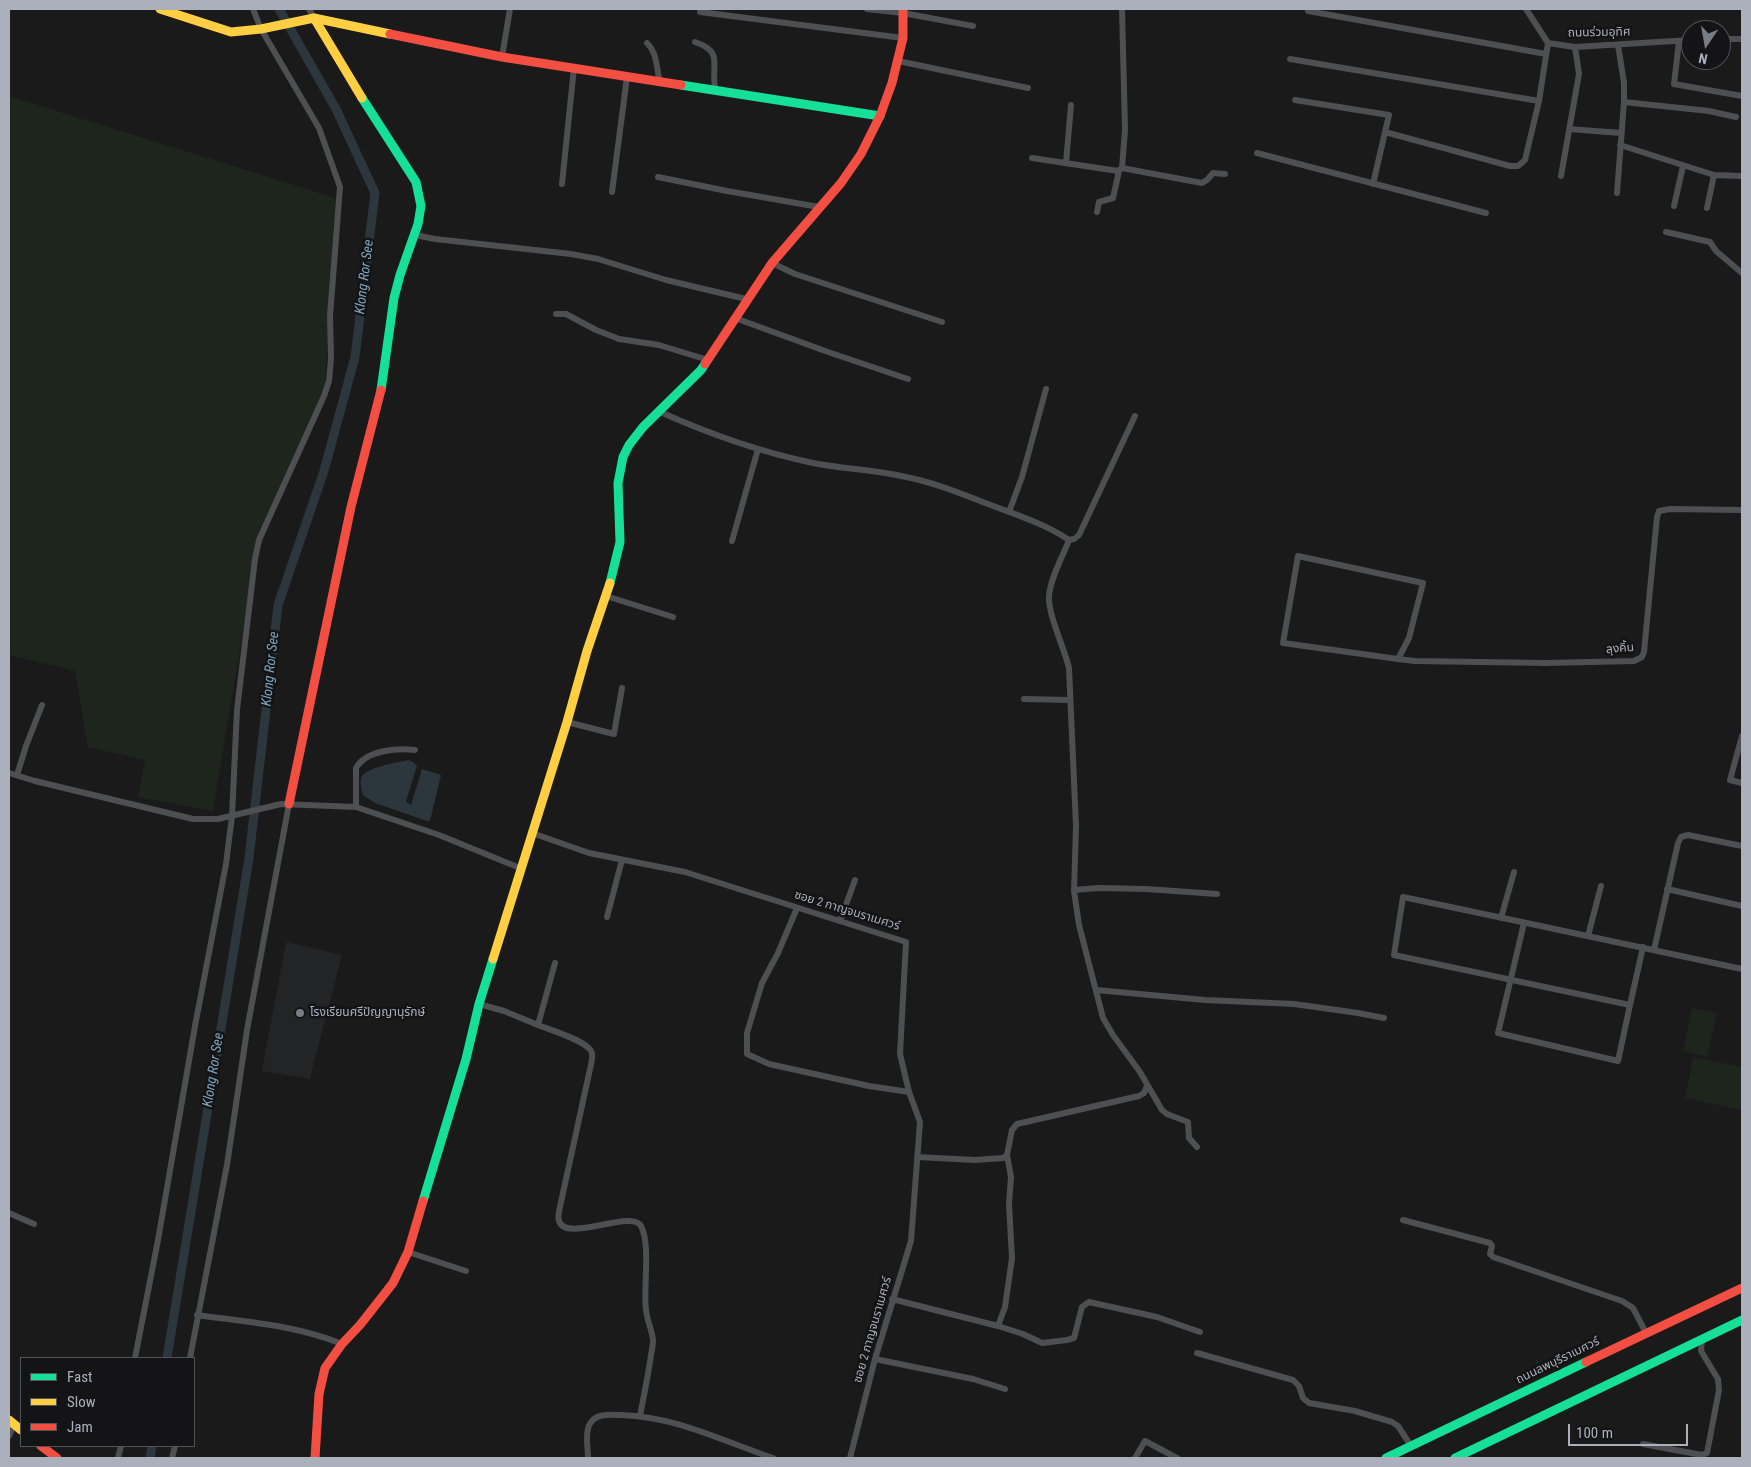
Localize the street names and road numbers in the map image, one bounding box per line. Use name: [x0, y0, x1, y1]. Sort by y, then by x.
street label: ถนนร่วมอุทิศ: [1567, 25, 1631, 41]
street label: ลุงคิ้น: [1605, 641, 1635, 657]
street label: ซอย 2 กาญจนราเมศวร์: [792, 888, 902, 934]
street label: ซอย 2 กาญจนราเมศวร์: [851, 1275, 895, 1385]
street label: ถนนลพบุรีราเมศวร์: [1514, 1335, 1602, 1387]

